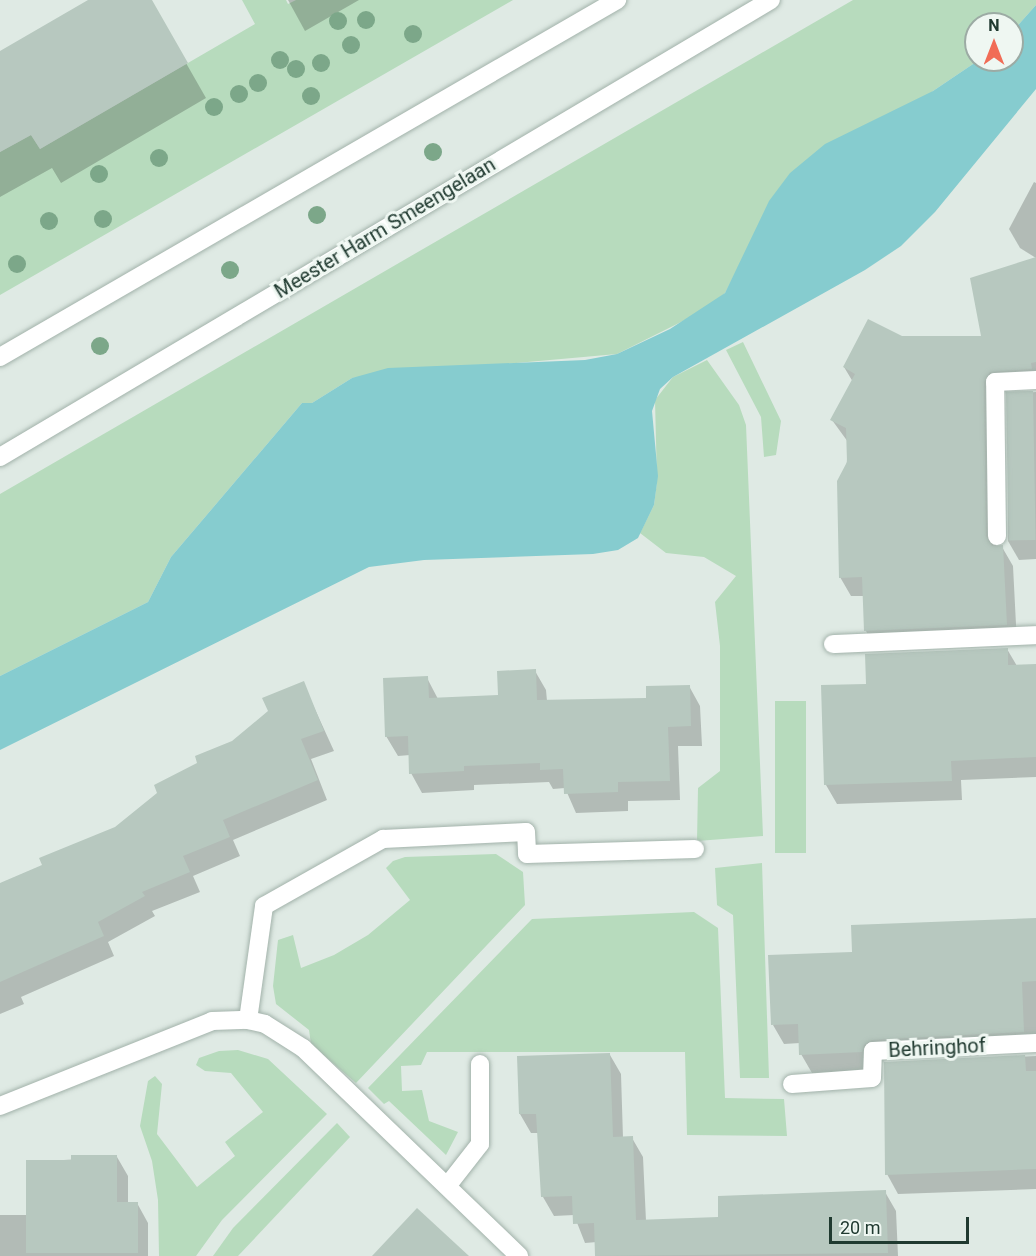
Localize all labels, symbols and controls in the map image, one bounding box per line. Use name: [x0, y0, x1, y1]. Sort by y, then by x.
north arrow: [964, 12, 1024, 72]
text: N: [988, 16, 1000, 35]
street label: Meester Harm Smeengelaan: [270, 152, 500, 304]
street label: Behringhof: [888, 1033, 986, 1063]
scale bar: [832, 1205, 972, 1243]
text: 20 m: [840, 1217, 880, 1238]

